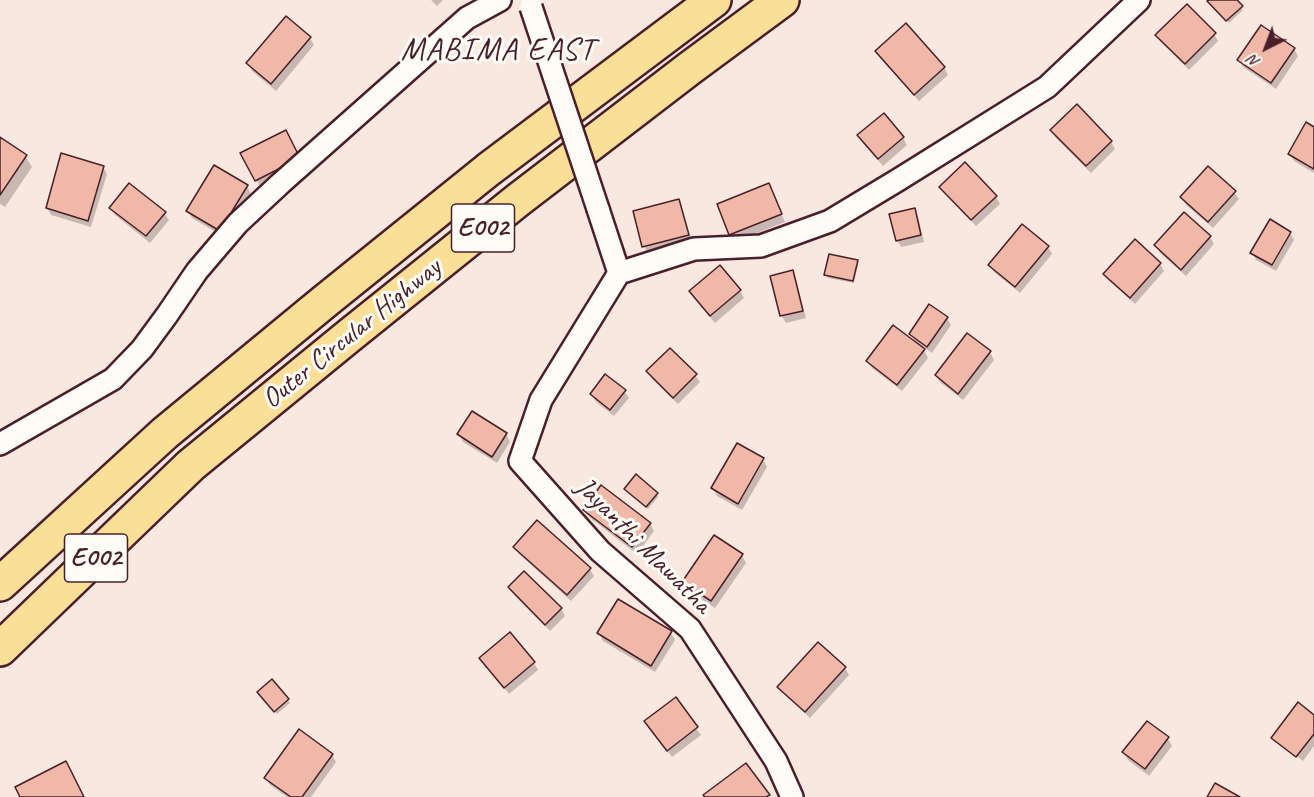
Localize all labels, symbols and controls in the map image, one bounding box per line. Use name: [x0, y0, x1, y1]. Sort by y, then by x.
north arrow: [1236, 18, 1296, 78]
district label: MABIMA EAST: [401, 32, 595, 70]
text: N: [1244, 51, 1264, 72]
road number: E002: [452, 204, 514, 252]
street label: Outer Circular Highway: [256, 252, 448, 416]
street label: Jayanthi Mawatha: [568, 471, 718, 621]
road number: E002: [64, 534, 128, 582]

